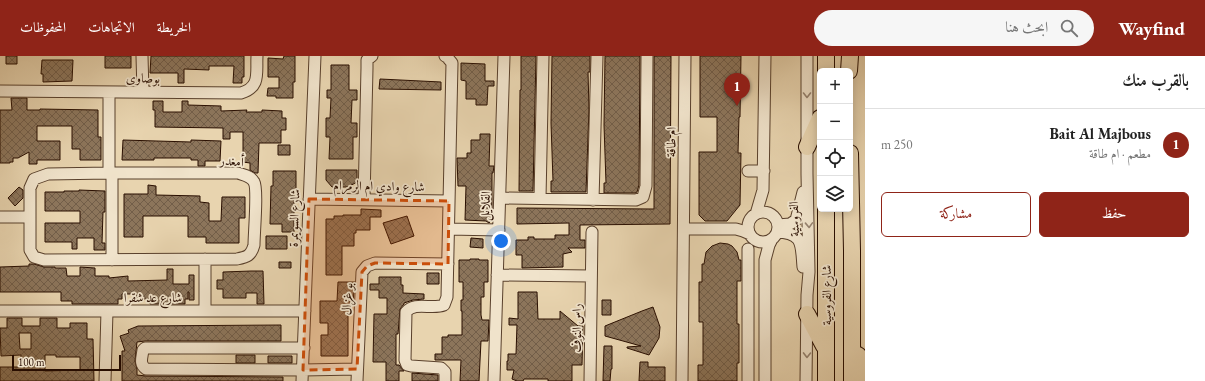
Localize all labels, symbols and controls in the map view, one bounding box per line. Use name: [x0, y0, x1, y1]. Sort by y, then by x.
search box: [814, 10, 1094, 46]
text: Wayfind: [1118, 16, 1185, 41]
text: ابحث هنا: [1005, 17, 1048, 36]
icon: search: [1058, 17, 1080, 39]
text: المحفوظات: [20, 18, 66, 36]
text: الاتجاهات: [88, 18, 135, 36]
text: الخريطة: [157, 18, 191, 36]
map controls: [817, 68, 853, 212]
button: +: [817, 68, 853, 104]
street label: بوصاوى: [126, 69, 160, 87]
text: بالقرب منك: [1122, 69, 1189, 91]
pin: 1: [724, 73, 750, 106]
one-way arrow: [803, 92, 811, 98]
button: −: [817, 104, 853, 140]
text: Bait Al Majbous: [1049, 124, 1151, 143]
street label: ام طاقة: [662, 126, 683, 157]
text: 250 m: [881, 136, 912, 153]
text: 1: [1173, 136, 1179, 153]
button: locate: [817, 140, 853, 176]
text: مطعم · ام طاقة: [1089, 145, 1151, 162]
street label: أمغدر: [217, 151, 245, 171]
button: layers: [817, 176, 853, 212]
street label: شارع وادي ام الرمرام: [333, 177, 425, 198]
street label: شارع السويمرة: [284, 189, 307, 247]
street label: القلايل: [476, 191, 495, 221]
button: مشاركة: [881, 192, 1031, 237]
button: حفظ: [1039, 192, 1189, 237]
street label: الفروسية: [785, 201, 803, 237]
one-way arrow: [805, 222, 813, 228]
your location: [491, 231, 511, 251]
street label: شارع الفروسية: [818, 265, 838, 325]
street label: بو غزال: [338, 282, 357, 316]
street label: شارع عد شقرا: [124, 289, 182, 309]
street label: راس النوف: [568, 303, 585, 353]
one-way arrow: [803, 352, 811, 358]
scale bar: [12, 353, 121, 372]
text: 100 m: [18, 355, 45, 369]

